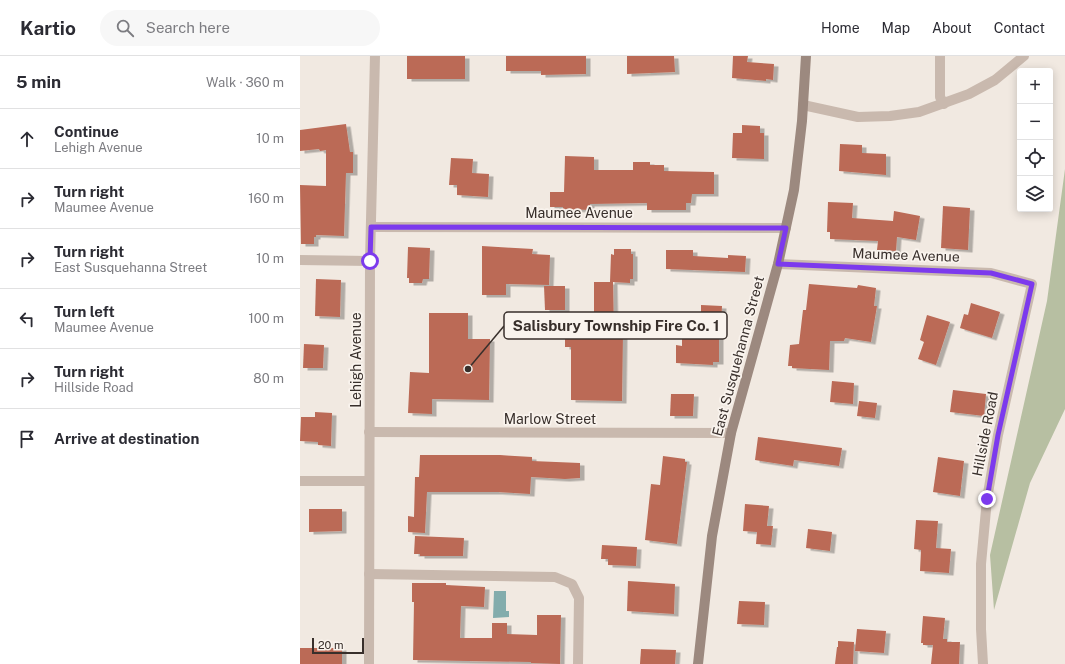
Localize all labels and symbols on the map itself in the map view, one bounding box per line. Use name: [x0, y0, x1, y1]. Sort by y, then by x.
street label: Maumee Avenue: [525, 205, 633, 221]
street label: Maumee Avenue: [852, 245, 960, 265]
route start: [361, 252, 379, 270]
street label: East Susquehanna Street: [709, 274, 767, 438]
street label: Lehigh Avenue: [348, 312, 364, 408]
callout: Salisbury Township Fire Co. 1: [504, 312, 727, 339]
text: Salisbury Township Fire Co. 1: [513, 317, 719, 334]
street label: Hillside Road: [969, 390, 1001, 478]
street label: Marlow Street: [504, 411, 596, 427]
route end: [978, 490, 996, 508]
scale bar: [312, 636, 364, 655]

